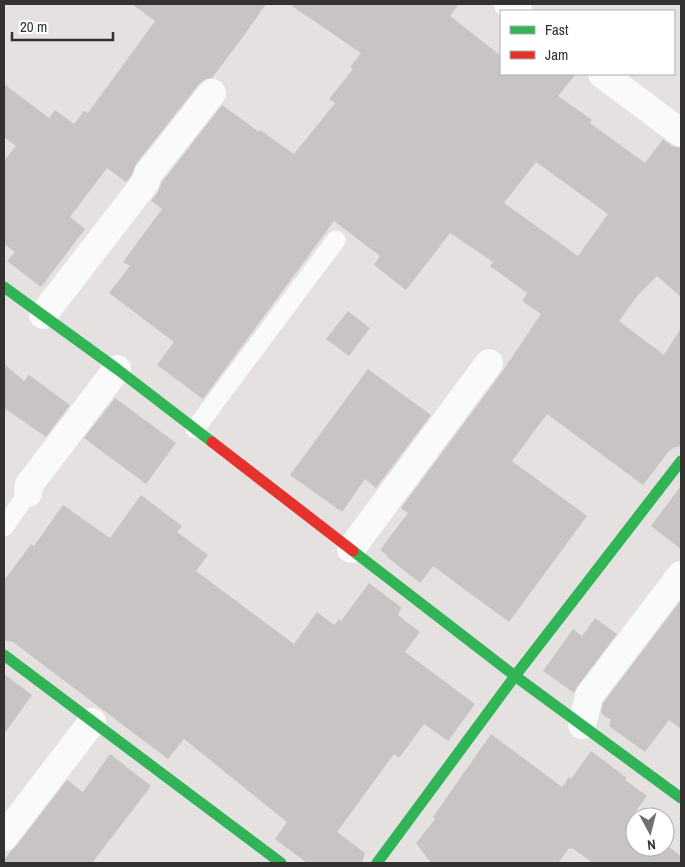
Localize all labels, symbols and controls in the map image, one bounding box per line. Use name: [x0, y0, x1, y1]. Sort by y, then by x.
scale bar: [12, 10, 114, 42]
legend: [500, 10, 675, 75]
text: 20 m: [20, 16, 47, 37]
text: Fast: [545, 19, 569, 40]
text: Jam: [545, 44, 568, 65]
north arrow: [625, 807, 675, 857]
text: N: [646, 835, 657, 854]

